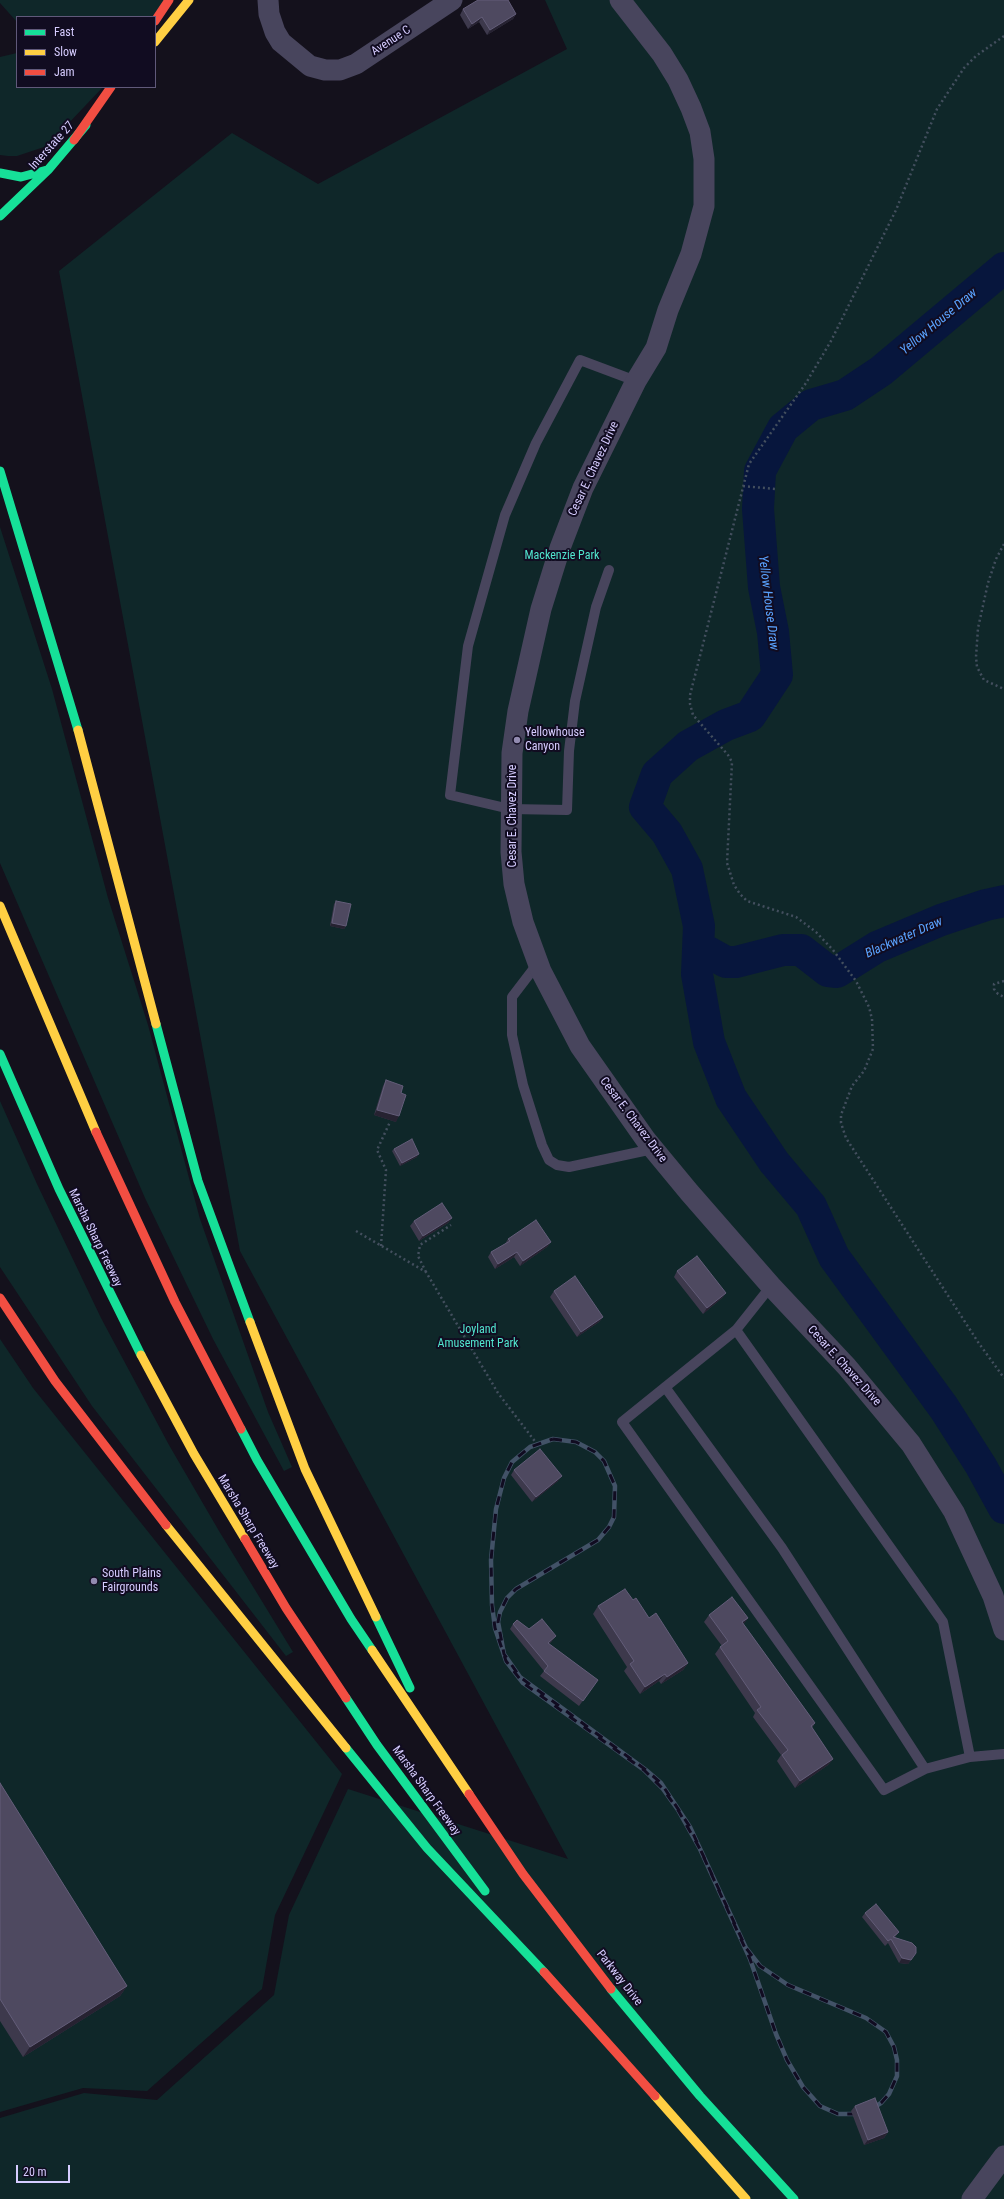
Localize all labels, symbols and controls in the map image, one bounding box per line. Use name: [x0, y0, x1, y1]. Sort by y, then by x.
legend: [16, 16, 156, 88]
street label: Avenue C: [369, 23, 413, 59]
text: Fast: [54, 25, 74, 39]
text: Slow: [54, 45, 77, 59]
text: Jam: [54, 65, 75, 79]
street label: Interstate 27: [27, 119, 77, 173]
water label: Yellow House Draw: [897, 285, 981, 359]
street label: Cesar E. Chavez Drive: [566, 419, 622, 519]
park label: Mackenzie Park: [525, 549, 599, 563]
water label: Yellow House Draw: [754, 555, 782, 651]
place label: Yellowhouse Canyon: [525, 726, 585, 754]
marker: Yellowhouse Canyon: [512, 735, 522, 745]
street label: Cesar E. Chavez Drive: [506, 765, 520, 867]
water label: Blackwater Draw: [863, 914, 945, 962]
street label: Cesar E. Chavez Drive: [596, 1075, 670, 1165]
street label: Marsha Sharp Freeway: [65, 1187, 125, 1289]
park label: Joyland Amusement Park: [437, 1323, 519, 1351]
street label: Cesar E. Chavez Drive: [804, 1323, 884, 1409]
street label: Marsha Sharp Freeway: [214, 1472, 282, 1572]
place label: South Plains Fairgrounds: [102, 1567, 161, 1595]
marker: South Plains Fairgrounds: [89, 1576, 99, 1586]
street label: Marsha Sharp Freeway: [389, 1743, 463, 1839]
street label: Parkway Drive: [593, 1947, 645, 2009]
scale bar: [18, 2157, 72, 2183]
text: 20 m: [23, 2165, 47, 2179]

